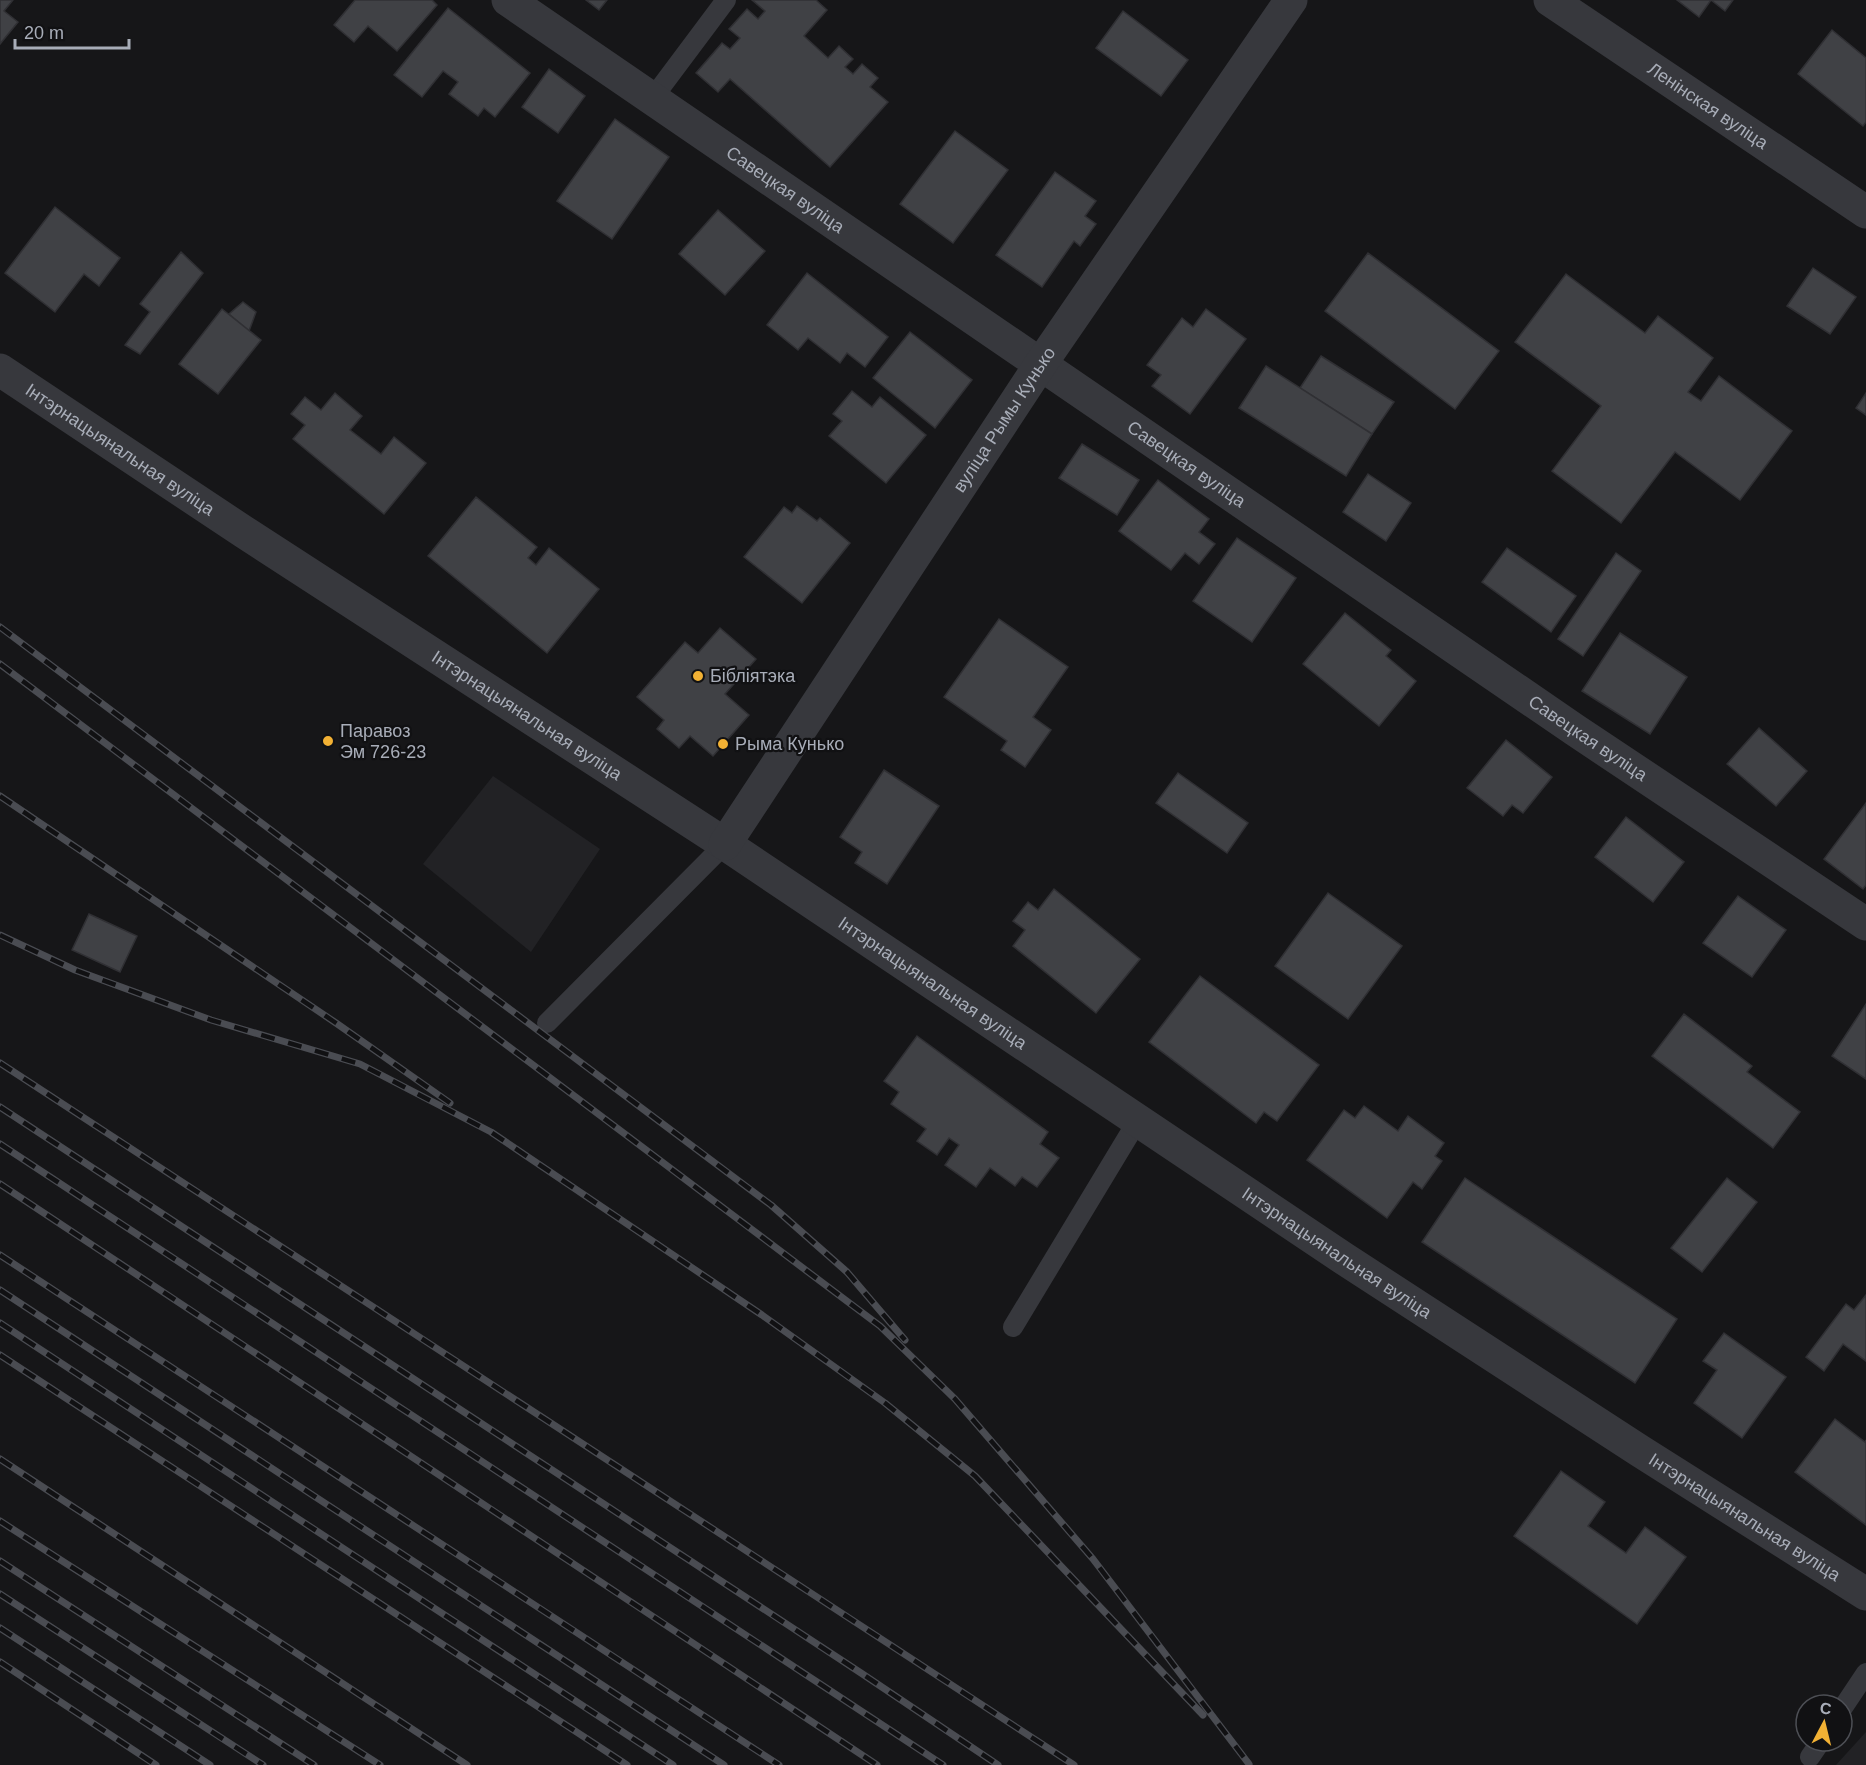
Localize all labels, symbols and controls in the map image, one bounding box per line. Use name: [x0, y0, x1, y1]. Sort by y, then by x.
scale bar: [15, 12, 129, 50]
text: 20 m: [24, 23, 64, 43]
street label: Ленінская вуліца: [1644, 58, 1772, 154]
street label: Савецкая вуліца: [722, 142, 849, 238]
street label: вуліца Рымы Кунько: [949, 343, 1059, 496]
street label: Інтэрнацыянальная вуліца: [22, 380, 219, 520]
street label: Савецкая вуліца: [1124, 417, 1250, 512]
street label: Інтэрнацыянальная вуліца: [428, 646, 626, 785]
place label: Бібліятэка: [710, 666, 796, 686]
marker: Бібліятэка: [691, 669, 705, 683]
street label: Савецкая вуліца: [1525, 691, 1652, 786]
place label: Паравоз Эм 726-23: [340, 721, 426, 762]
marker: Паравоз Эм 726-23: [321, 734, 335, 748]
place label: Рыма Кунько: [735, 734, 844, 754]
marker: Рыма Кунько: [716, 737, 730, 751]
street label: Інтэрнацыянальная вуліца: [834, 913, 1031, 1054]
street label: Інтэрнацыянальная вуліца: [1238, 1183, 1436, 1323]
street label: Інтэрнацыянальная вуліца: [1645, 1449, 1845, 1586]
north arrow: [1794, 1693, 1854, 1753]
text: С: [1819, 1699, 1833, 1718]

